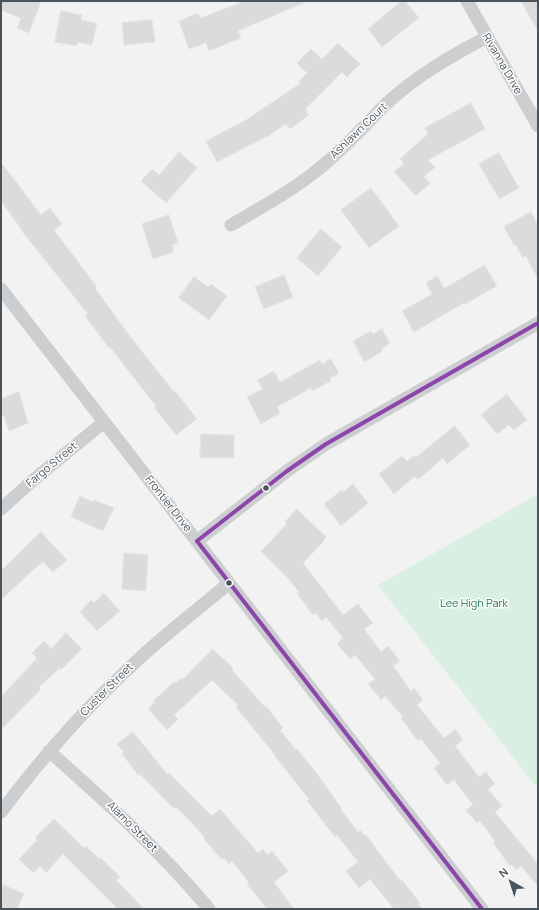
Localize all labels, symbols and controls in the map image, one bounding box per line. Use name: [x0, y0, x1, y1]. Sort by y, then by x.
street label: Rivanna Drive: [479, 31, 525, 97]
street label: Ashlawn Court: [328, 100, 390, 162]
street label: Fargo Street: [24, 440, 80, 490]
street label: Frontier Drive: [142, 473, 194, 535]
unlabelled marker: [261, 483, 271, 493]
unlabelled marker: [224, 578, 234, 588]
park label: Lee High Park: [440, 597, 508, 611]
street label: Custer Street: [78, 661, 136, 719]
street label: Alamo Street: [104, 799, 160, 855]
north arrow: [491, 862, 531, 902]
text: N: [495, 864, 511, 881]

